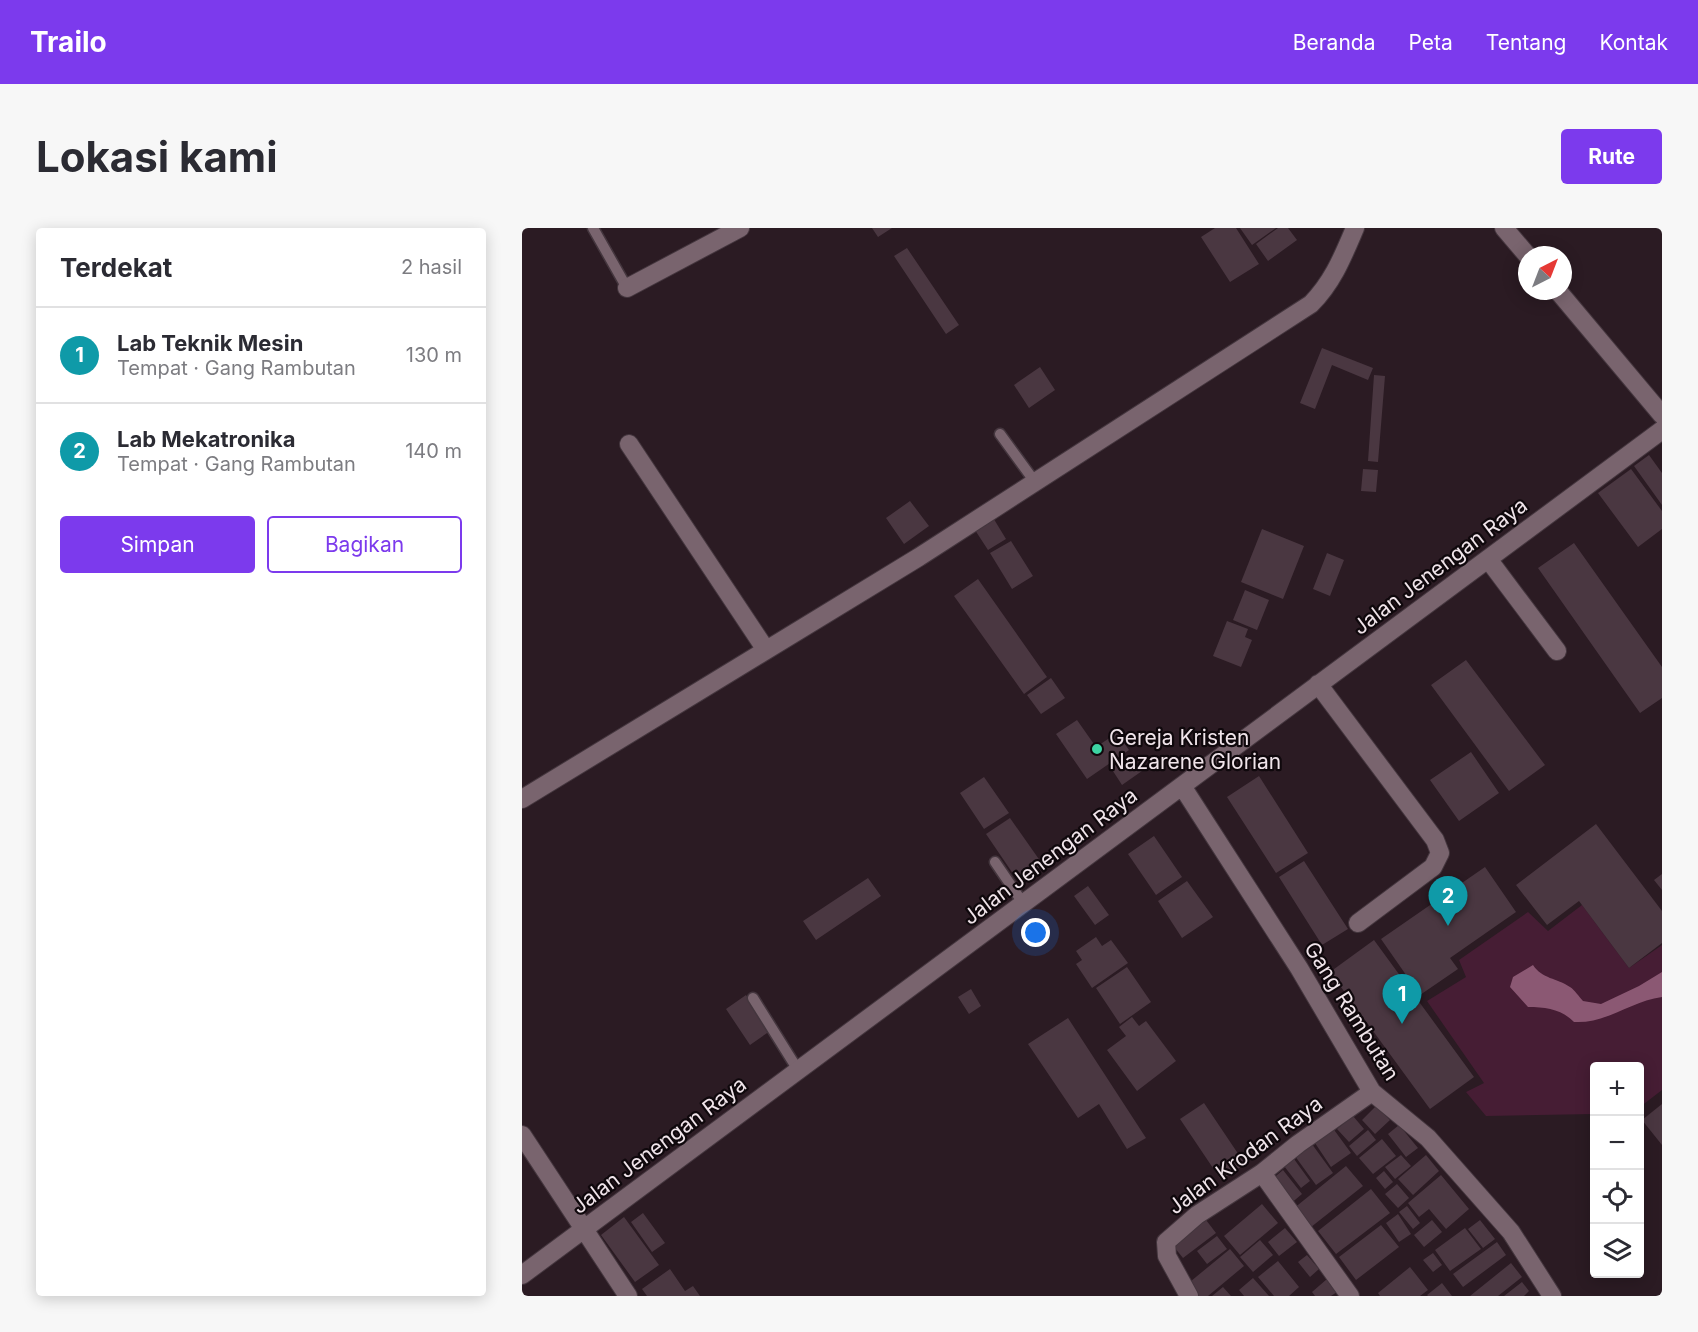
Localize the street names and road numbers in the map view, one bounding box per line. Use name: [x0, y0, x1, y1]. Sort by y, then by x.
street label: Jalan Jenengan Raya: [1348, 492, 1532, 640]
street label: Jalan Jenengan Raya: [958, 782, 1142, 930]
street label: Gang Rambutan: [1299, 937, 1405, 1085]
street label: Jalan Jenengan Raya: [567, 1071, 751, 1219]
street label: Jalan Krodan Raya: [1163, 1091, 1327, 1219]

